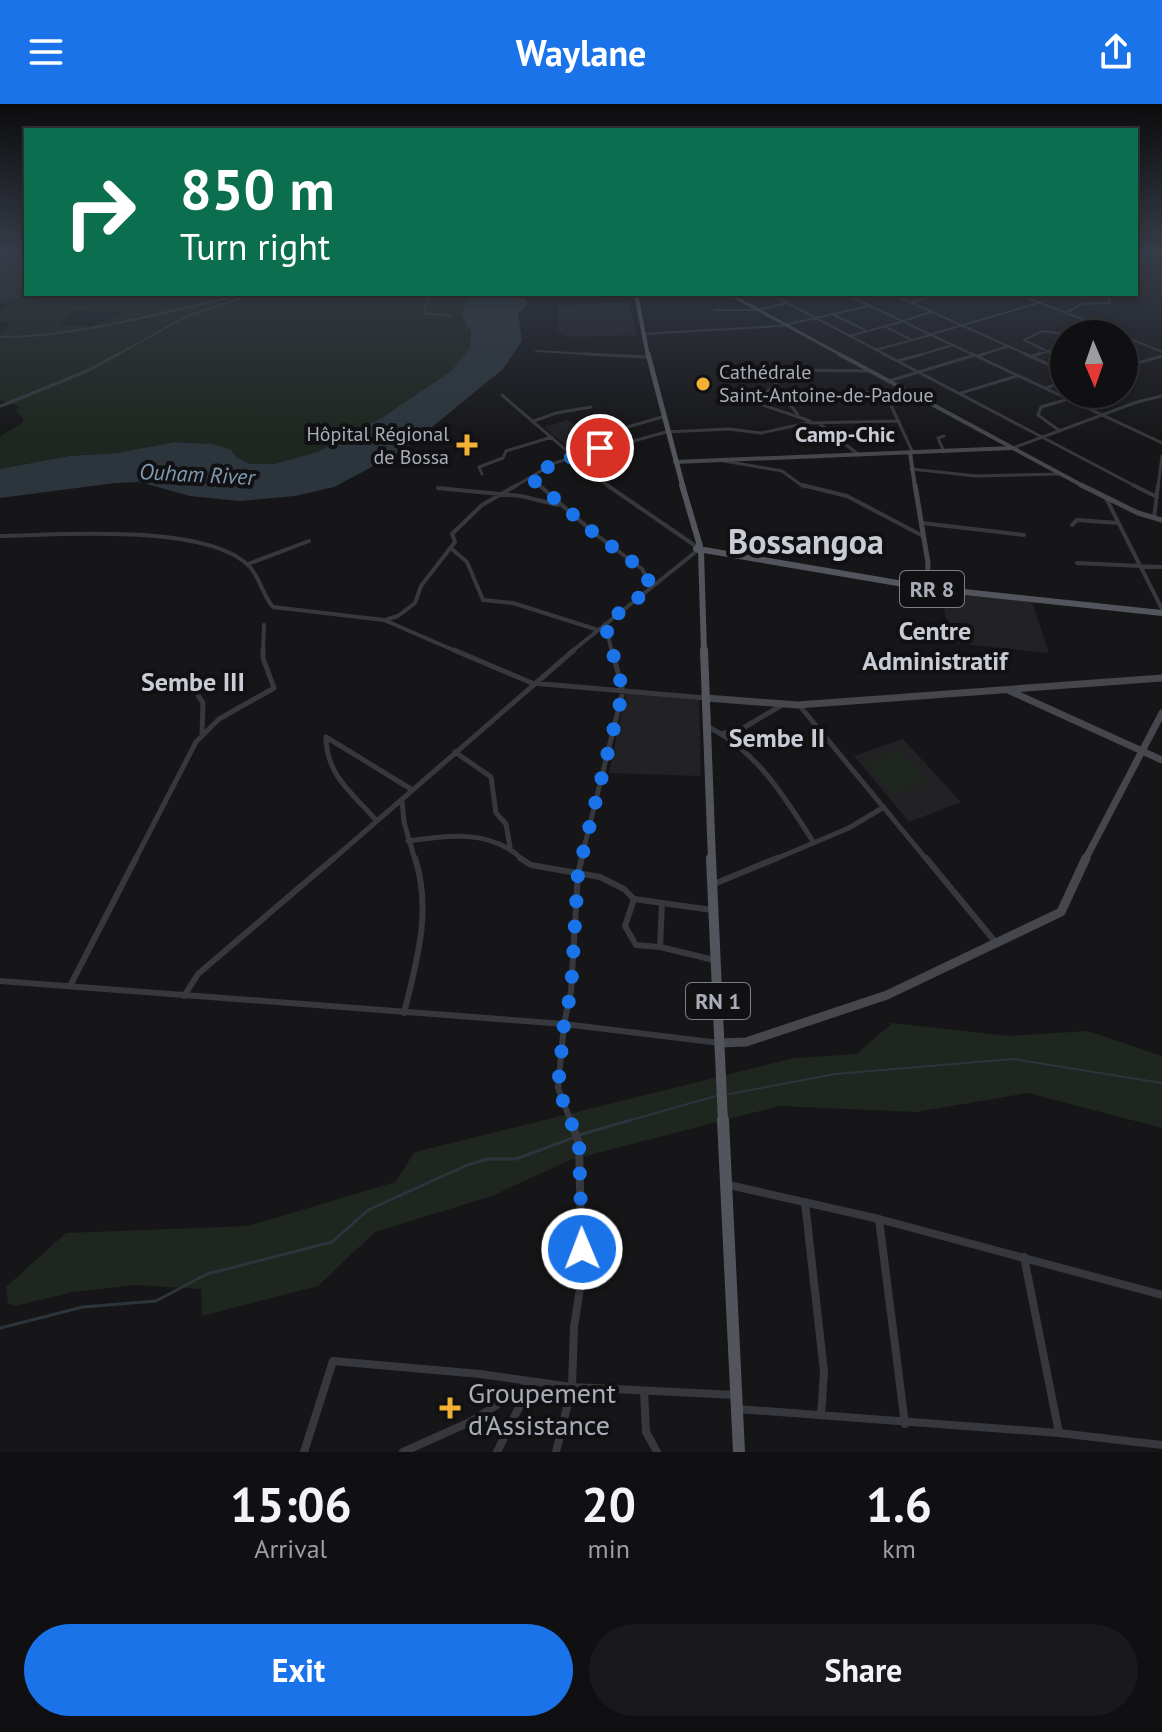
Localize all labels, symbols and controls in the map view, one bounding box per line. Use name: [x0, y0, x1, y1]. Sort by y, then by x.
text: Waylane: [516, 29, 646, 76]
icon: menu: [24, 30, 68, 74]
icon: share: [1094, 30, 1138, 74]
text: 850 m: [180, 153, 335, 225]
icon: right: [48, 160, 152, 264]
text: Turn right: [180, 223, 330, 270]
north arrow: [1050, 320, 1138, 408]
map controls: [1050, 320, 1138, 408]
place label: Cathédrale Saint-Antoine-de-Padoue: [719, 359, 934, 408]
marker: Cathédrale Saint-Antoine-de-Padoue: [694, 375, 712, 393]
pin: [566, 414, 634, 482]
district label: Camp-Chic: [795, 420, 896, 448]
place label: Hôpital Régional de Bossa: [306, 421, 449, 470]
icon: arrive: [578, 426, 622, 470]
marker: Hôpital Régional de Bossa: [456, 434, 478, 456]
water label: Ouham River: [139, 457, 257, 491]
district label: Bossangoa: [728, 519, 884, 563]
road number: RR 8: [900, 571, 964, 607]
district label: Centre Administratif: [862, 614, 1009, 677]
district label: Sembe III: [141, 665, 245, 698]
district label: Sembe II: [729, 721, 825, 754]
road number: RN 1: [686, 983, 750, 1019]
position arrow: [540, 1207, 624, 1291]
place label: Groupement d'Assistance: [468, 1374, 616, 1443]
marker: Groupement d'Assistance: [439, 1397, 461, 1419]
text: 15:06: [230, 1473, 352, 1535]
text: 20: [582, 1473, 636, 1535]
text: 1.6: [866, 1473, 932, 1535]
text: Arrival: [254, 1532, 327, 1565]
text: min: [588, 1532, 630, 1565]
text: km: [882, 1532, 916, 1565]
button: Exit: [24, 1624, 573, 1716]
button: Share: [589, 1624, 1138, 1716]

